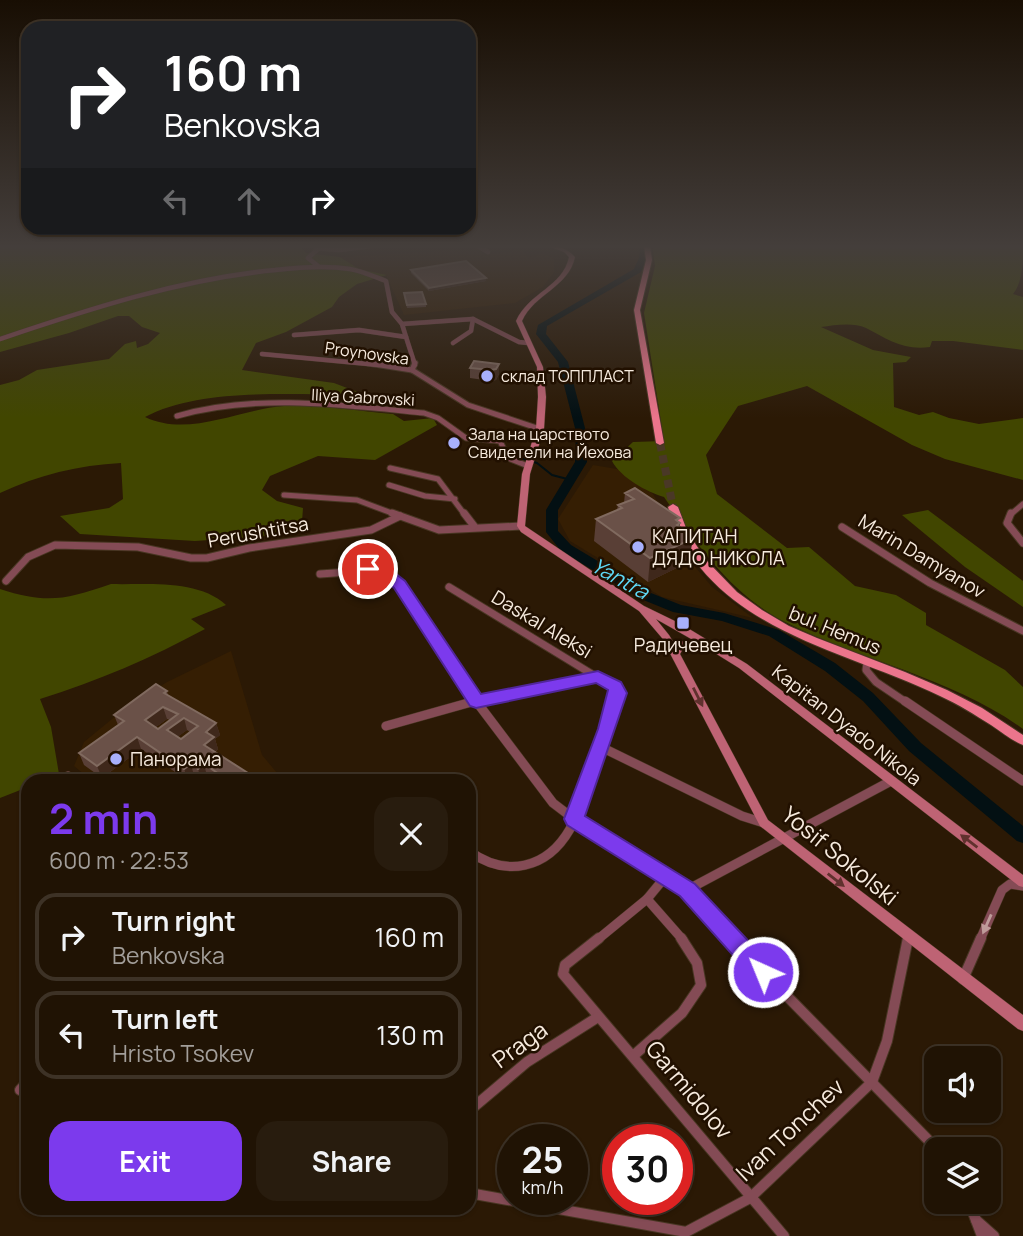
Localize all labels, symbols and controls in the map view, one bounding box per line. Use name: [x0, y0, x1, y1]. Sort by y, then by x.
text: 160 m: [164, 39, 302, 106]
icon: right: [49, 49, 140, 140]
text: Benkovska: [164, 103, 321, 147]
icon: left: [157, 182, 195, 220]
icon: ahead: [230, 182, 268, 220]
icon: right: [303, 182, 341, 220]
street label: Proynovska: [324, 336, 410, 370]
place label: склад ТОППЛАСТ: [501, 365, 634, 387]
marker: склад ТОППЛАСТ: [479, 368, 495, 384]
street label: Iliya Gabrovski: [311, 383, 415, 411]
place label: Зала на царството Свидетели на Йехова: [468, 423, 631, 463]
marker: Зала на царството Свидетели на Йехова: [446, 435, 462, 451]
street label: Marin Damyanov: [854, 508, 991, 604]
street label: Perushtitsa: [205, 510, 311, 554]
place label: КАПИТАН ДЯДО НИКОЛА: [652, 523, 785, 571]
pin: [338, 539, 398, 599]
marker: КАПИТАН ДЯДО НИКОЛА: [630, 539, 646, 555]
icon: arrive: [349, 550, 387, 588]
water label: Yantra: [587, 551, 655, 606]
street label: Daskal Aleksi: [487, 584, 597, 664]
street label: bul. Hemus: [785, 600, 885, 660]
marker: Радичевец: [675, 615, 691, 631]
place label: Радичевец: [634, 632, 733, 658]
street label: Kapitan Dyado Nikola: [767, 658, 927, 792]
one-way arrow: [692, 688, 704, 707]
place label: Панорама: [130, 746, 222, 772]
marker: Панорама: [108, 751, 124, 767]
text: 2 min: [49, 789, 158, 847]
button: close: [374, 797, 448, 871]
street label: Yosif Sokolski: [776, 798, 906, 912]
one-way arrow: [960, 834, 978, 849]
text: 600 m · 22:53: [49, 844, 189, 876]
one-way arrow: [826, 873, 844, 888]
text: Turn right: [112, 903, 236, 939]
one-way arrow: [981, 914, 993, 934]
icon: right: [53, 918, 91, 956]
text: 160 m: [375, 919, 444, 955]
position arrow: [726, 935, 800, 1009]
text: Benkovska: [112, 939, 225, 971]
text: Turn left: [112, 1001, 219, 1037]
street label: Praga: [485, 1013, 553, 1075]
icon: left: [53, 1016, 91, 1054]
text: 130 m: [376, 1017, 444, 1053]
street label: Garmidolov: [639, 1033, 741, 1146]
text: Hristo Tsokev: [112, 1037, 254, 1069]
map controls: [924, 1046, 1001, 1214]
button: sound: [924, 1046, 1001, 1123]
street label: Ivan Tonchev: [728, 1070, 851, 1188]
button: Exit: [49, 1121, 242, 1201]
button: Share: [256, 1121, 448, 1201]
speed limit sign: 30: [602, 1124, 693, 1215]
text: 25: [522, 1136, 563, 1184]
button: layers: [924, 1137, 1001, 1214]
text: km/h: [522, 1175, 563, 1199]

